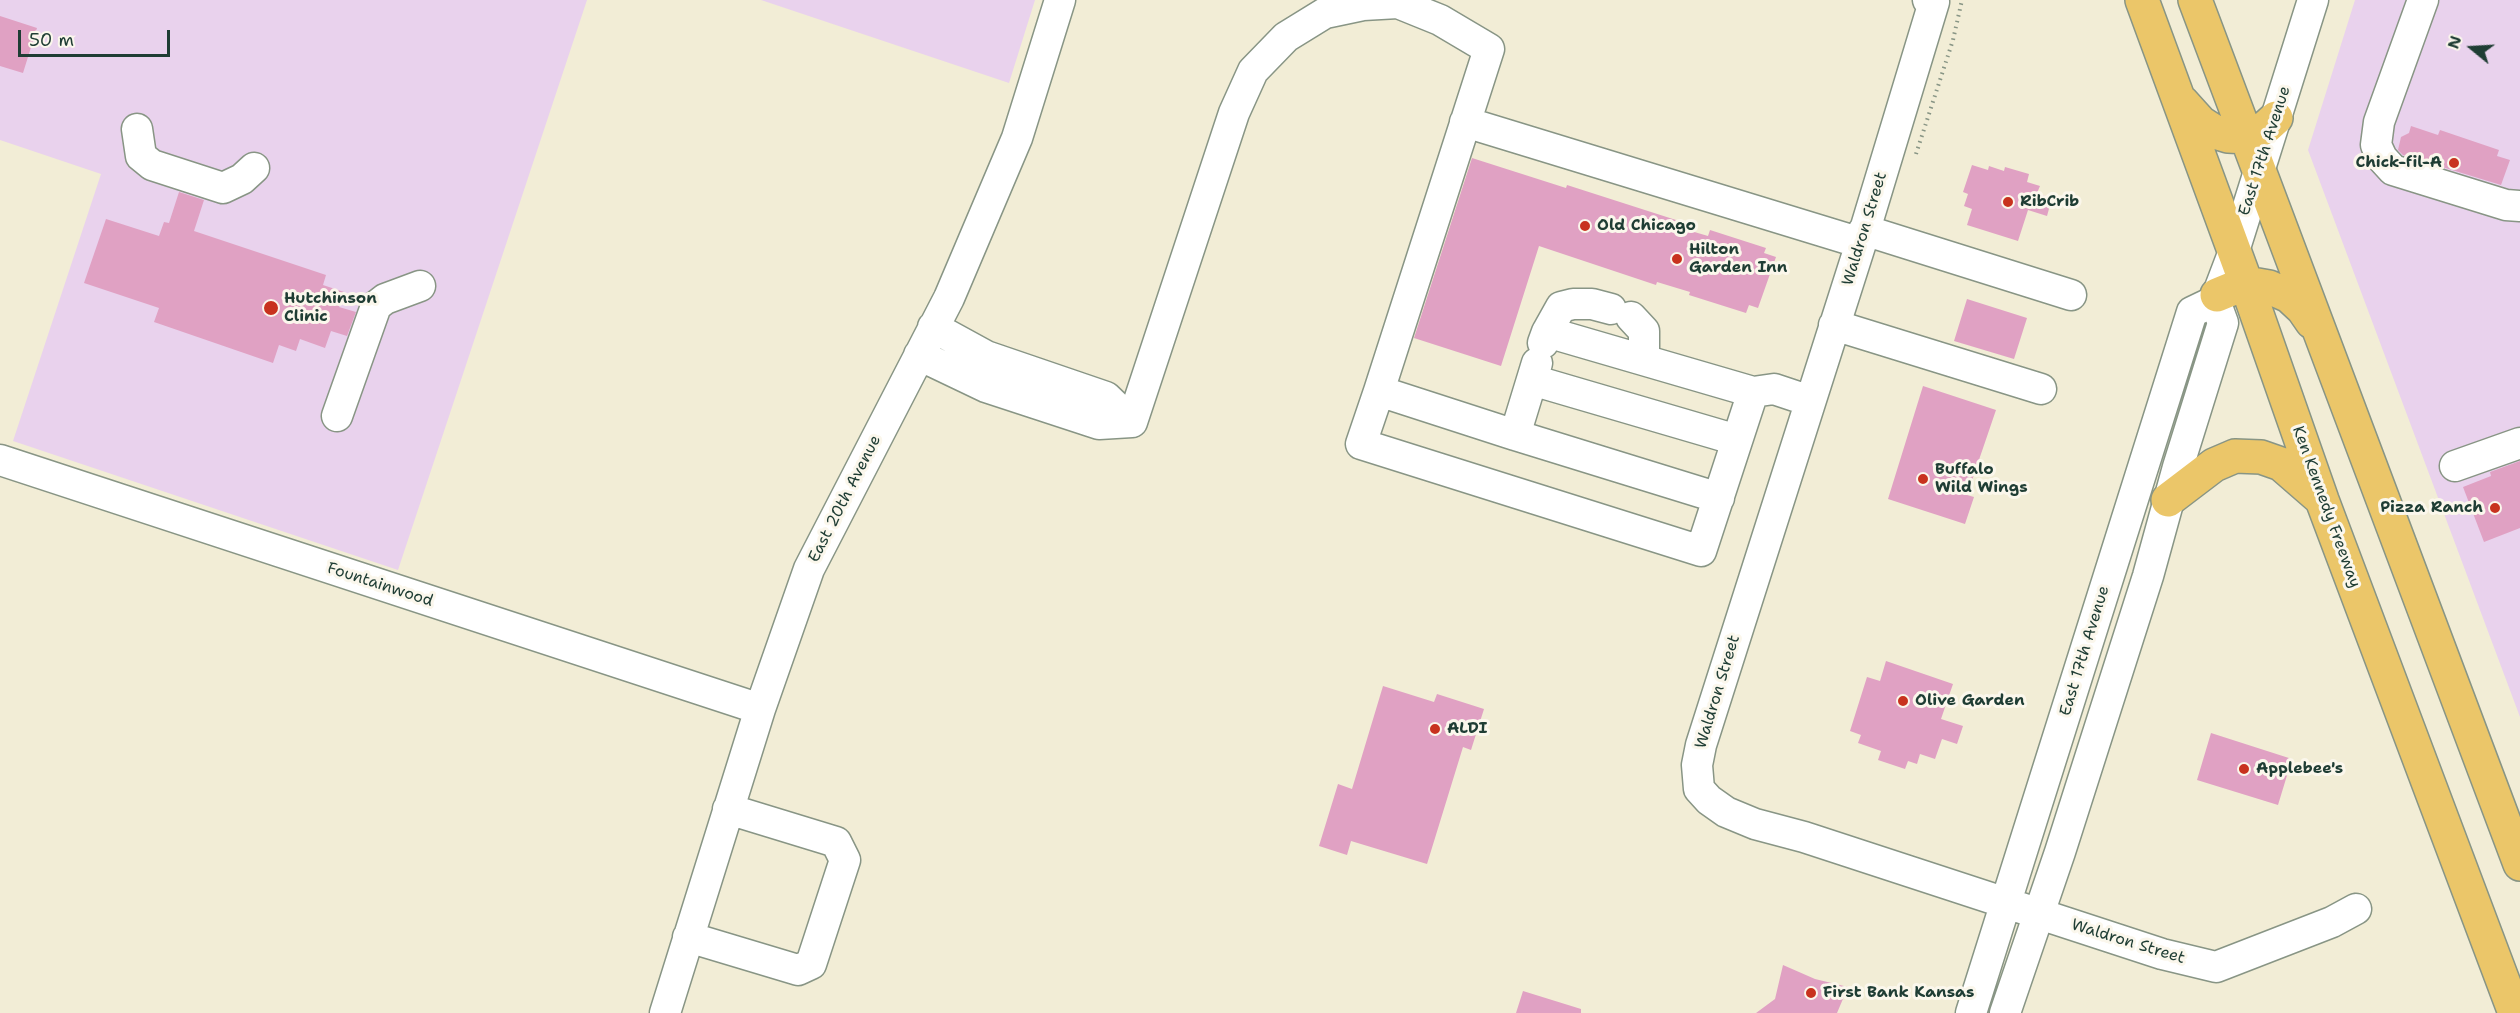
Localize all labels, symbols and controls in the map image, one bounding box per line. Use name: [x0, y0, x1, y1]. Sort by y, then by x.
scale bar: [21, 18, 172, 56]
north arrow: [2442, 18, 2502, 78]
text: 50 m: [29, 28, 74, 52]
text: N: [2442, 33, 2466, 52]
street label: East 17th Avenue: [2235, 84, 2295, 218]
place label: Chick-fil-A: [2355, 153, 2442, 173]
marker: Chick-fil-A: [2447, 156, 2461, 170]
street label: Waldron Street: [1839, 170, 1891, 288]
place label: RibCrib: [2020, 192, 2079, 212]
marker: RibCrib: [2001, 195, 2015, 209]
place label: Old Chicago: [1597, 216, 1696, 236]
marker: Old Chicago: [1578, 219, 1592, 233]
place label: Hilton Garden Inn: [1689, 240, 1787, 278]
marker: Hilton Garden Inn: [1670, 252, 1684, 266]
place label: Hutchinson Clinic: [284, 289, 377, 327]
marker: Hutchinson Clinic: [262, 299, 280, 317]
street label: Ken Kennedy Freeway: [2288, 423, 2364, 591]
street label: East 20th Avenue: [805, 432, 885, 566]
place label: Buffalo Wild Wings: [1935, 460, 2028, 498]
marker: Buffalo Wild Wings: [1916, 472, 1930, 486]
place label: Pizza Ranch: [2380, 498, 2483, 518]
marker: Pizza Ranch: [2488, 501, 2502, 515]
street label: Fountainwood: [324, 559, 436, 611]
street label: East 17th Avenue: [2056, 584, 2114, 718]
street label: Waldron Street: [1692, 633, 1744, 751]
place label: Olive Garden: [1915, 691, 2025, 711]
marker: Olive Garden: [1896, 694, 1910, 708]
place label: ALDI: [1447, 719, 1487, 739]
marker: ALDI: [1428, 722, 1442, 736]
place label: Applebee's: [2256, 759, 2343, 779]
marker: Applebee's: [2237, 762, 2251, 776]
street label: Waldron Street: [2069, 916, 2187, 968]
place label: First Bank Kansas: [1823, 983, 1974, 1003]
marker: First Bank Kansas: [1804, 986, 1818, 1000]

